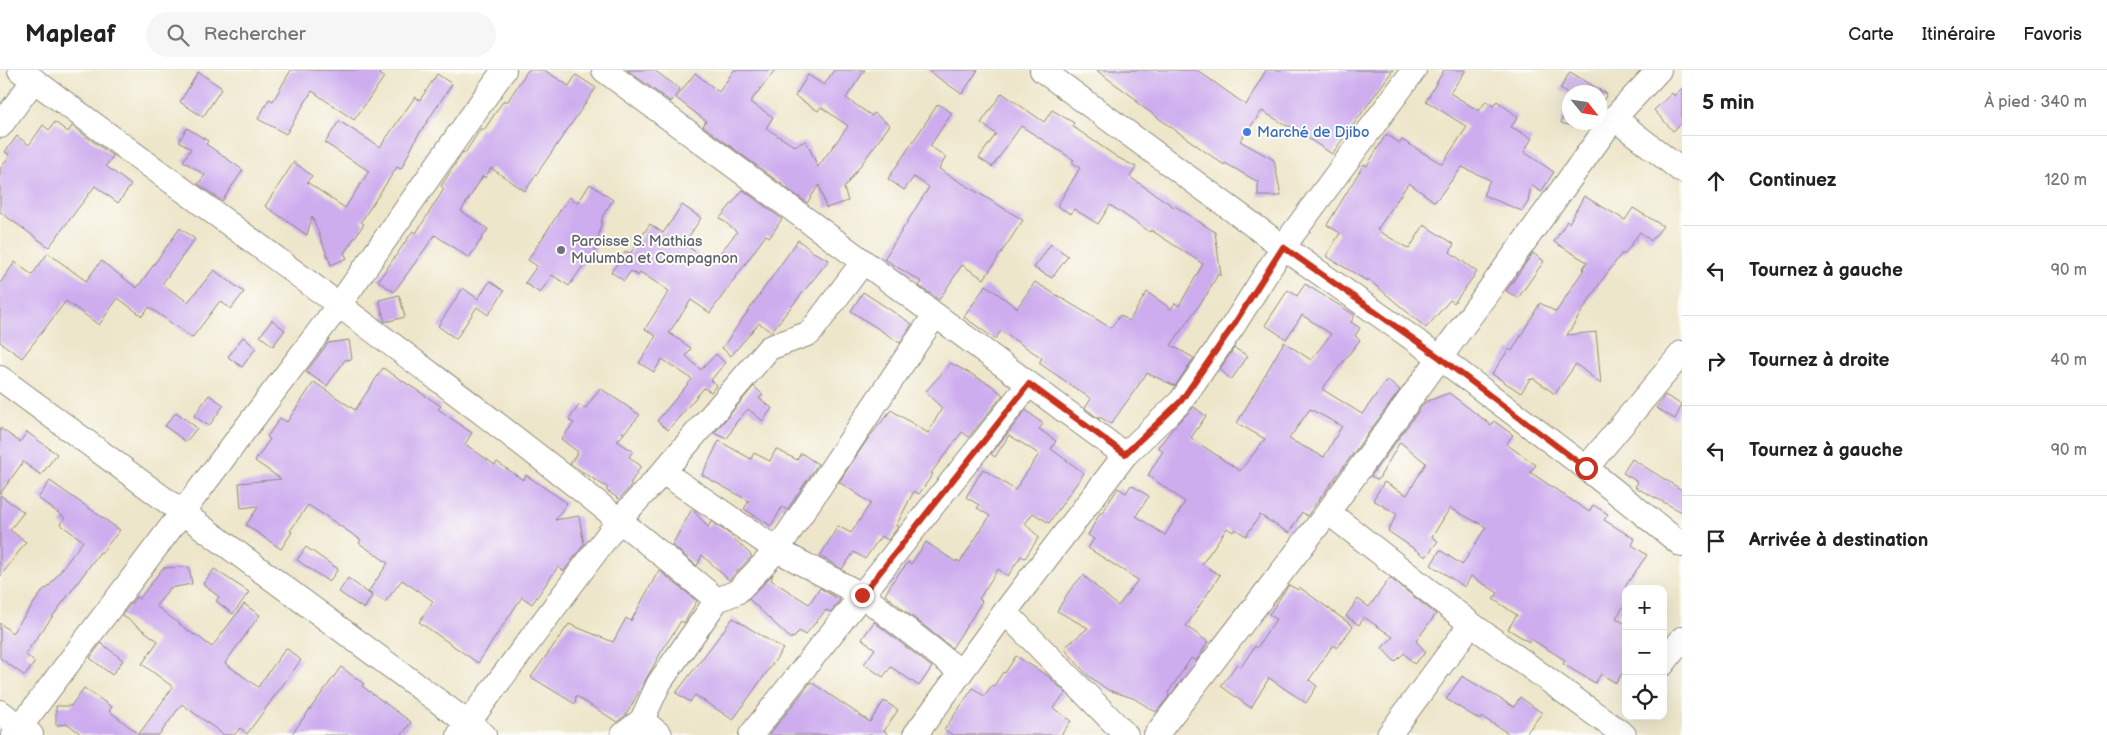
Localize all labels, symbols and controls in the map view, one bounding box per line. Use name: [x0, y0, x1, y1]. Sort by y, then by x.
search box: [146, 12, 496, 57]
text: Mapleaf: [25, 20, 116, 49]
icon: search: [164, 21, 192, 49]
text: Rechercher: [204, 23, 306, 46]
text: Carte: [1848, 24, 1894, 45]
text: Itinéraire: [1922, 24, 1995, 45]
text: Favoris: [2023, 24, 2082, 45]
north arrow: [1562, 85, 1607, 130]
text: 5 min: [1702, 90, 1755, 115]
text: À pied · 340 m: [1984, 93, 2087, 112]
place label: Marché de Djibo: [1257, 123, 1369, 142]
marker: Marché de Djibo: [1241, 126, 1253, 138]
icon: ahead: [1702, 167, 1730, 195]
text: Continuez: [1749, 169, 1836, 192]
text: 120 m: [2044, 171, 2087, 190]
place label: Paroisse S. Mathias Mulumba et Compagnon: [571, 232, 738, 268]
marker: Paroisse S. Mathias Mulumba et Compagnon: [555, 244, 567, 256]
icon: left: [1702, 257, 1730, 285]
text: Tournez à gauche: [1749, 259, 1903, 282]
text: 90 m: [2051, 261, 2087, 280]
icon: right: [1702, 347, 1730, 375]
text: Tournez à droite: [1749, 349, 1890, 372]
text: 40 m: [2050, 351, 2087, 370]
icon: left: [1702, 437, 1730, 465]
text: Tournez à gauche: [1749, 439, 1903, 462]
text: 90 m: [2051, 441, 2087, 460]
route start: [1575, 457, 1598, 480]
icon: arrive: [1702, 527, 1730, 555]
text: Arrivée à destination: [1749, 529, 1928, 552]
route end: [851, 584, 874, 607]
map controls: [1622, 585, 1667, 720]
button: +: [1622, 585, 1667, 630]
button: −: [1622, 630, 1667, 675]
button: locate: [1622, 675, 1667, 720]

